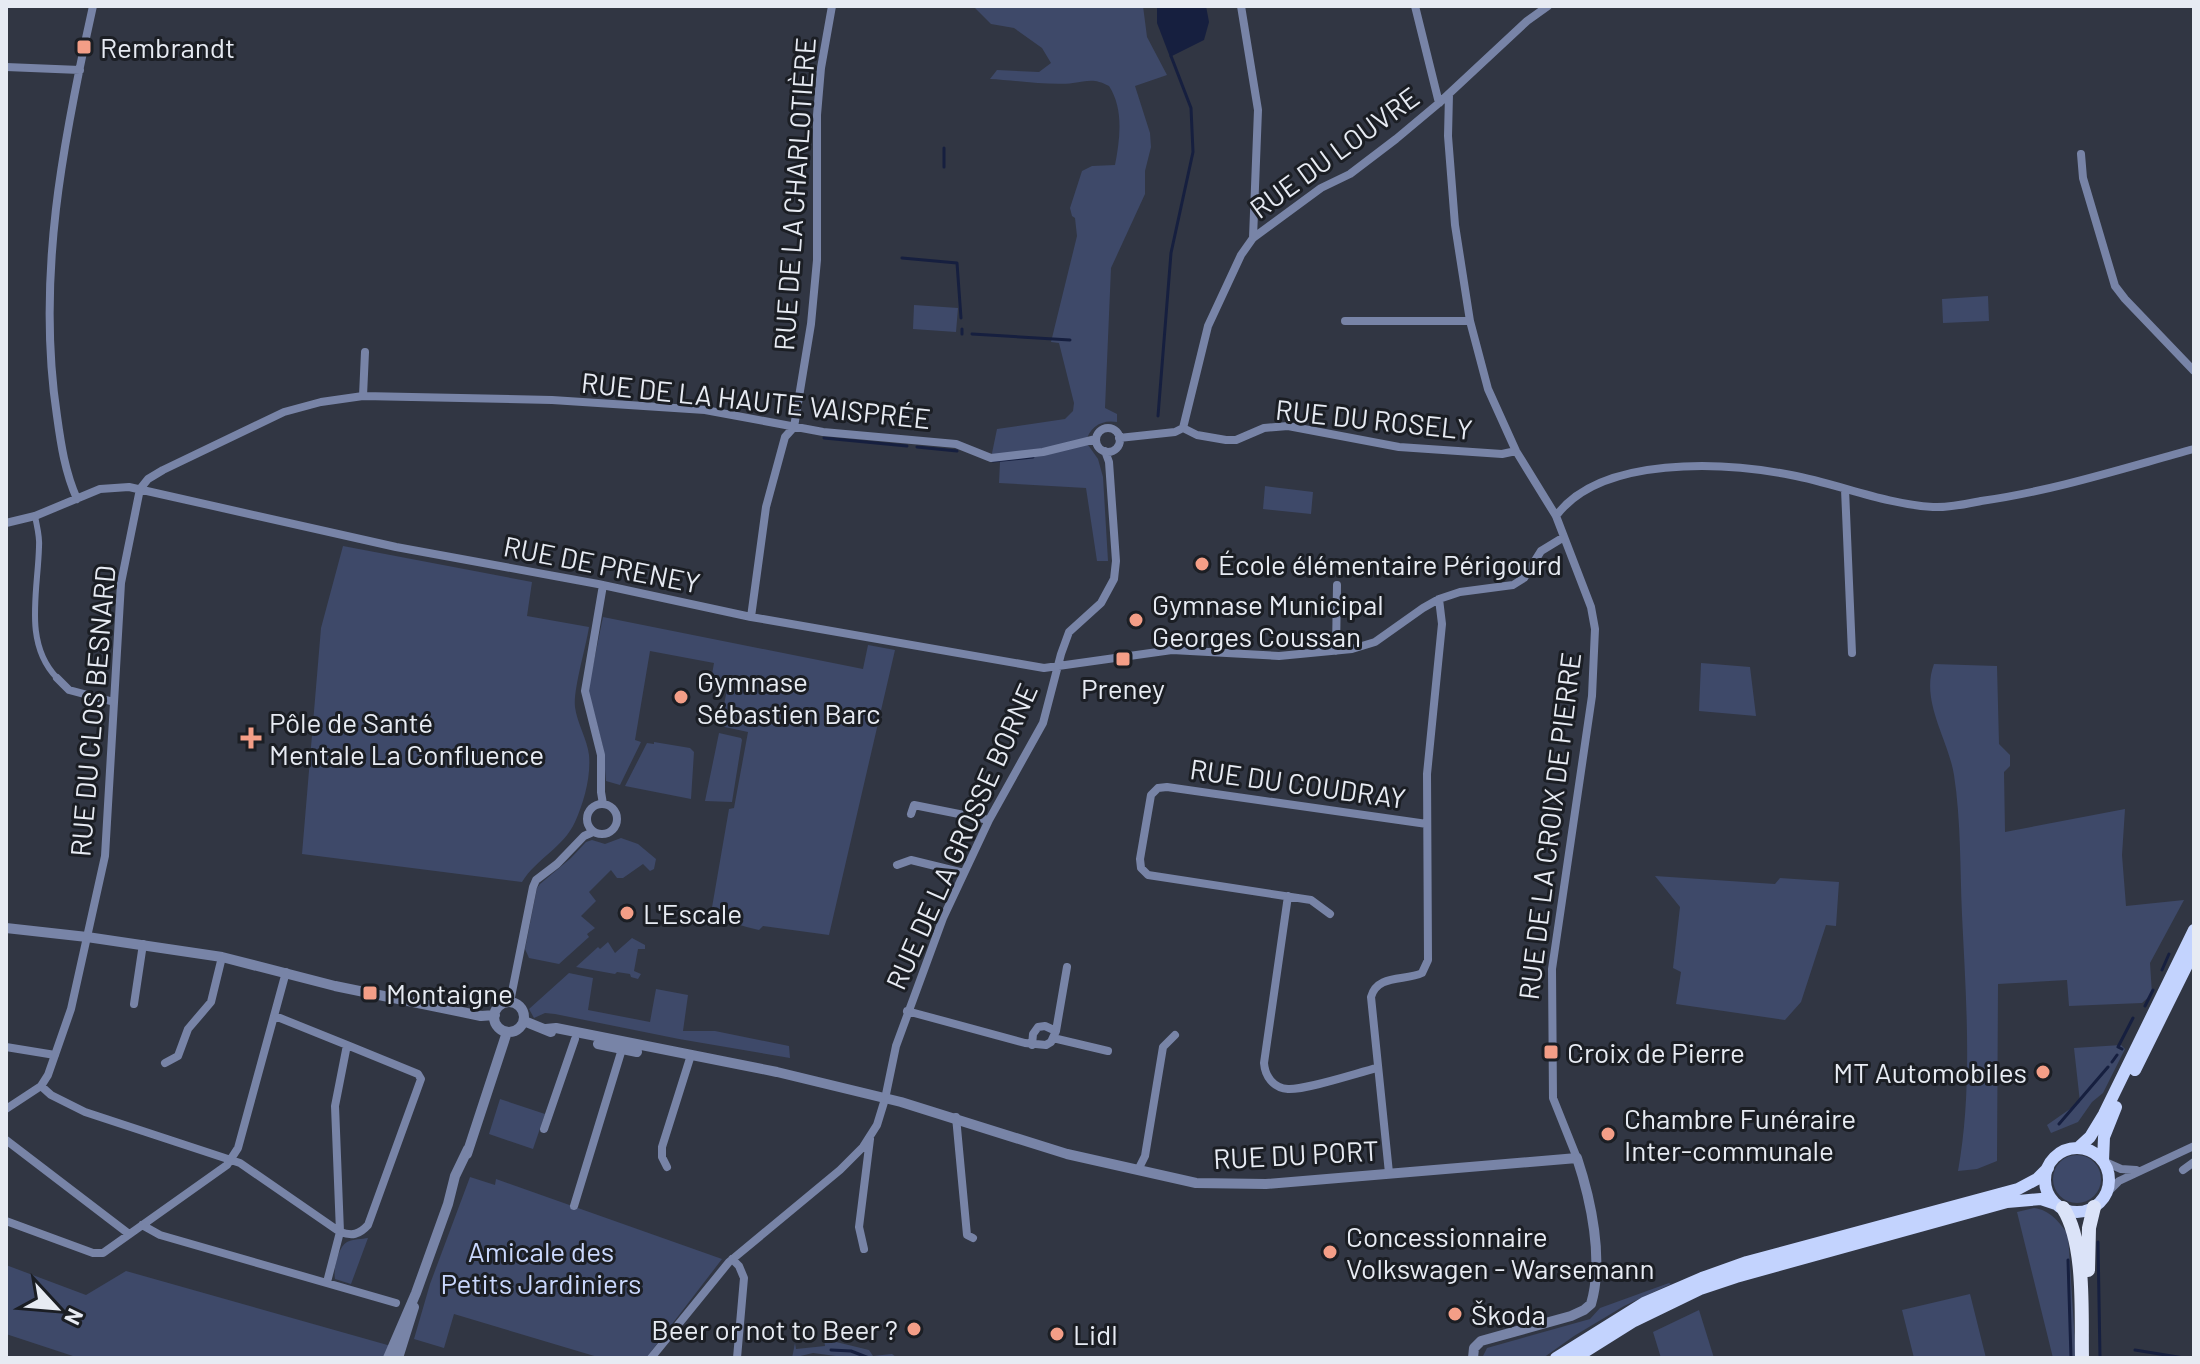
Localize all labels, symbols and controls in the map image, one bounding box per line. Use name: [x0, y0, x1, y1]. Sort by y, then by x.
place label: Rembrandt: [100, 30, 235, 64]
street label: RUE DE LA CHARLOTIÈRE: [766, 36, 822, 352]
marker: Rembrandt: [75, 38, 93, 56]
street label: RUE DU LOUVRE: [1243, 79, 1425, 225]
street label: RUE DE LA HAUTE VAISPRÉE: [579, 365, 933, 435]
street label: RUE DU ROSELY: [1274, 392, 1474, 446]
street label: RUE DE PRENEY: [501, 528, 703, 600]
place label: École élémentaire Périgourd: [1218, 547, 1562, 581]
marker: École élémentaire Périgourd: [1193, 555, 1211, 573]
street label: RUE DU CLOS BESNARD: [62, 564, 122, 858]
place label: Gymnase Municipal Georges Coussan: [1152, 587, 1384, 653]
marker: Gymnase Municipal Georges Coussan: [1127, 611, 1145, 629]
marker: Preney: [1114, 650, 1132, 668]
street label: RUE DE LA CROIX DE PIERRE: [1511, 650, 1587, 1002]
place label: Gymnase Sébastien Barc: [697, 664, 881, 730]
place label: Preney: [1081, 671, 1165, 705]
street label: RUE DE LA GROSSE BORNE: [878, 678, 1044, 994]
marker: Gymnase Sébastien Barc: [672, 688, 690, 706]
place label: Pôle de Santé Mentale La Confluence: [269, 705, 544, 771]
marker: Pôle de Santé Mentale La Confluence: [240, 727, 262, 749]
street label: RUE DU COUDRAY: [1188, 751, 1408, 815]
place label: L'Escale: [643, 896, 742, 930]
marker: L'Escale: [618, 904, 636, 922]
place label: Montaigne: [386, 976, 513, 1010]
marker: Montaigne: [361, 984, 379, 1002]
place label: Croix de Pierre: [1567, 1035, 1745, 1069]
marker: Croix de Pierre: [1542, 1043, 1560, 1061]
place label: MT Automobiles: [1833, 1055, 2027, 1089]
marker: MT Automobiles: [2034, 1063, 2052, 1081]
place label: Chambre Funéraire Inter-communale: [1624, 1101, 1856, 1167]
marker: Chambre Funéraire Inter-communale: [1599, 1125, 1617, 1143]
street label: RUE DU PORT: [1212, 1133, 1380, 1175]
place label: Concessionnaire Volkswagen - Warsemann: [1346, 1219, 1654, 1285]
park label: Amicale des Petits Jardiniers: [440, 1234, 642, 1300]
marker: Concessionnaire Volkswagen - Warsemann: [1321, 1243, 1339, 1261]
north arrow: [16, 1268, 96, 1348]
place label: Škoda: [1471, 1297, 1546, 1331]
text: N: [60, 1305, 90, 1329]
marker: Škoda: [1446, 1305, 1464, 1323]
place label: Beer or not to Beer ?: [651, 1312, 898, 1346]
place label: Lidl: [1073, 1317, 1118, 1351]
marker: Beer or not to Beer ?: [905, 1320, 923, 1338]
marker: Lidl: [1048, 1325, 1066, 1343]

